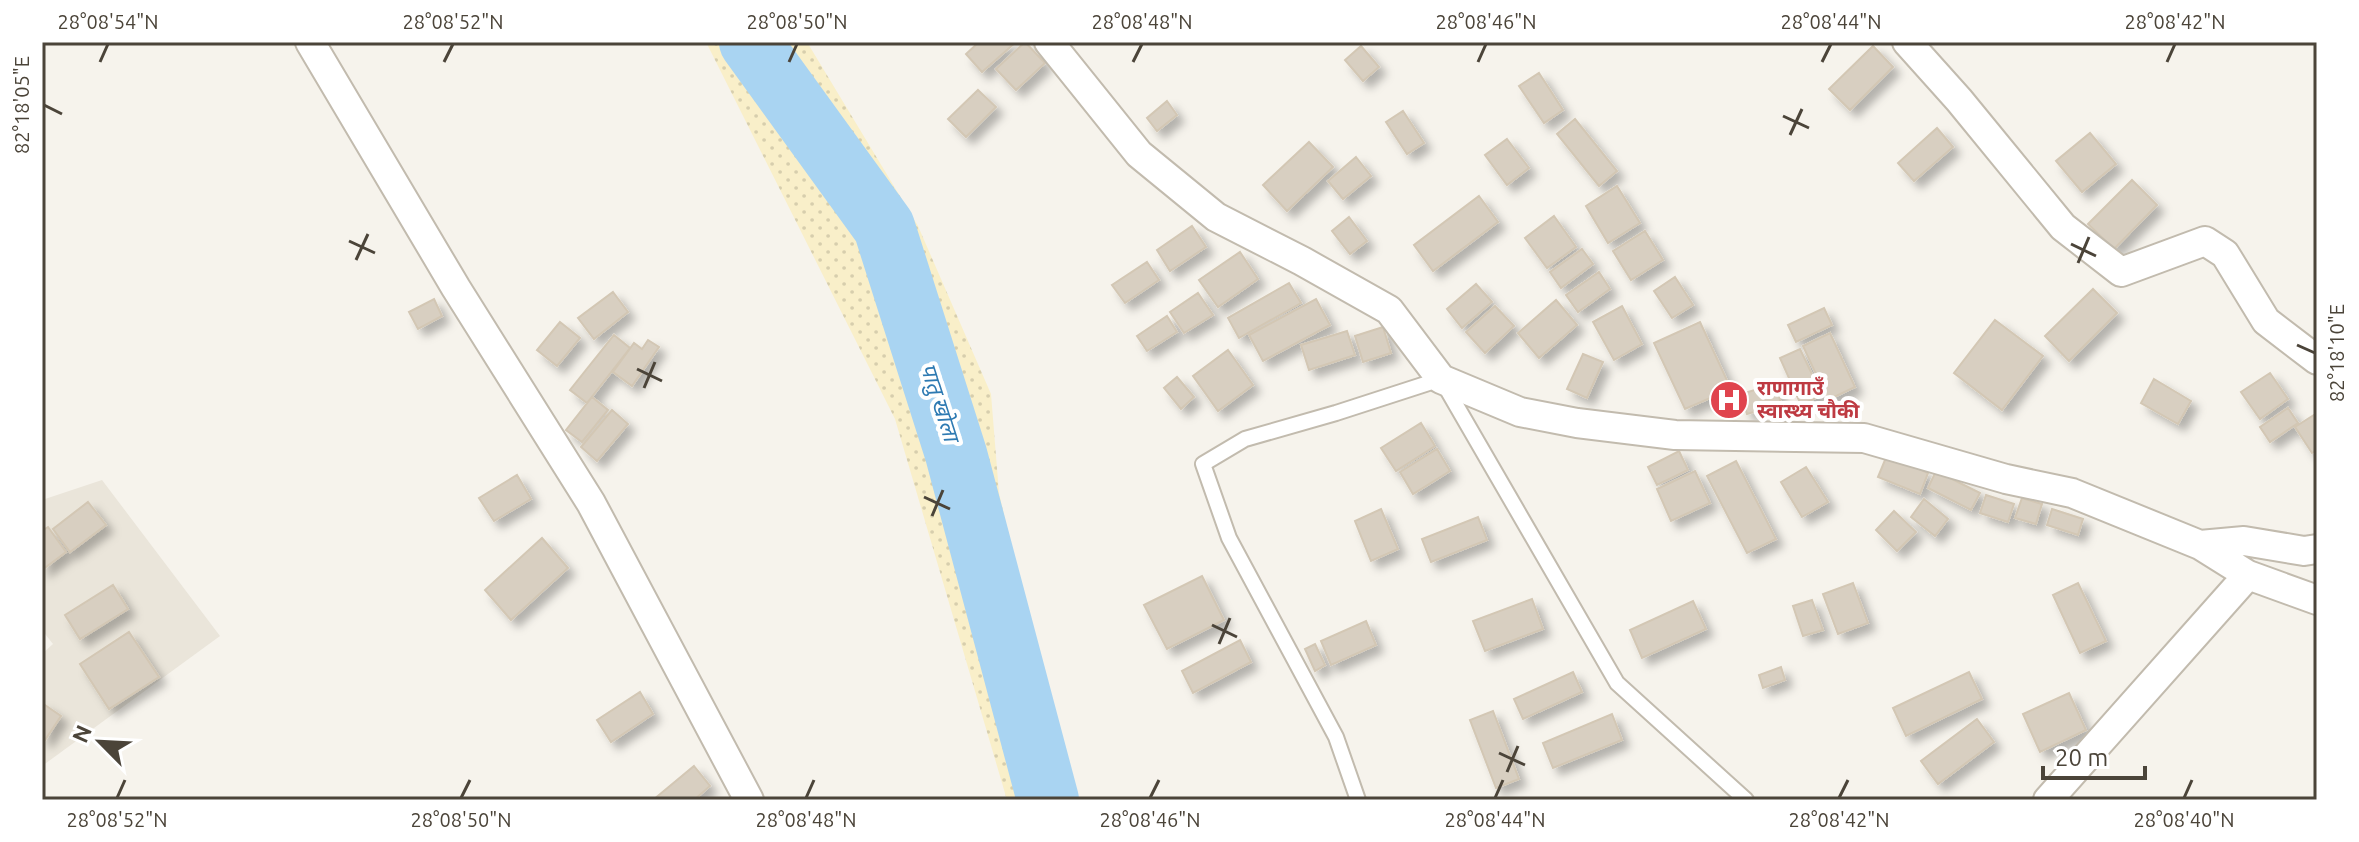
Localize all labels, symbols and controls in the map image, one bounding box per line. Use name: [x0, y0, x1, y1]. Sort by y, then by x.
text: 28°08'54"N: [57, 10, 159, 33]
text: 28°08'52"N: [402, 10, 504, 33]
text: 28°08'50"N: [746, 10, 848, 33]
text: 28°08'48"N: [1091, 10, 1193, 33]
text: 28°08'46"N: [1435, 10, 1537, 33]
text: 28°08'44"N: [1780, 10, 1882, 33]
text: 28°08'42"N: [2124, 10, 2226, 33]
text: 82°18'05"E: [10, 56, 33, 154]
text: 82°18'10"E: [2325, 304, 2348, 402]
water label: पातु खोला: [914, 360, 966, 449]
place label: राणागाउँ स्वास्थ्य चौकी: [1757, 376, 1860, 422]
hospital icon: राणागाउँ स्वास्थ्य चौकी: [1708, 379, 1750, 421]
north arrow: [60, 702, 140, 782]
text: N: [67, 721, 96, 746]
scale bar: [2043, 730, 2145, 780]
text: 20 m: [2055, 744, 2108, 771]
text: 28°08'52"N: [66, 808, 168, 831]
text: 28°08'50"N: [410, 808, 512, 831]
text: 28°08'48"N: [755, 808, 857, 831]
text: 28°08'46"N: [1099, 808, 1201, 831]
text: 28°08'44"N: [1444, 808, 1546, 831]
text: 28°08'42"N: [1788, 808, 1890, 831]
text: 28°08'40"N: [2133, 808, 2235, 831]

